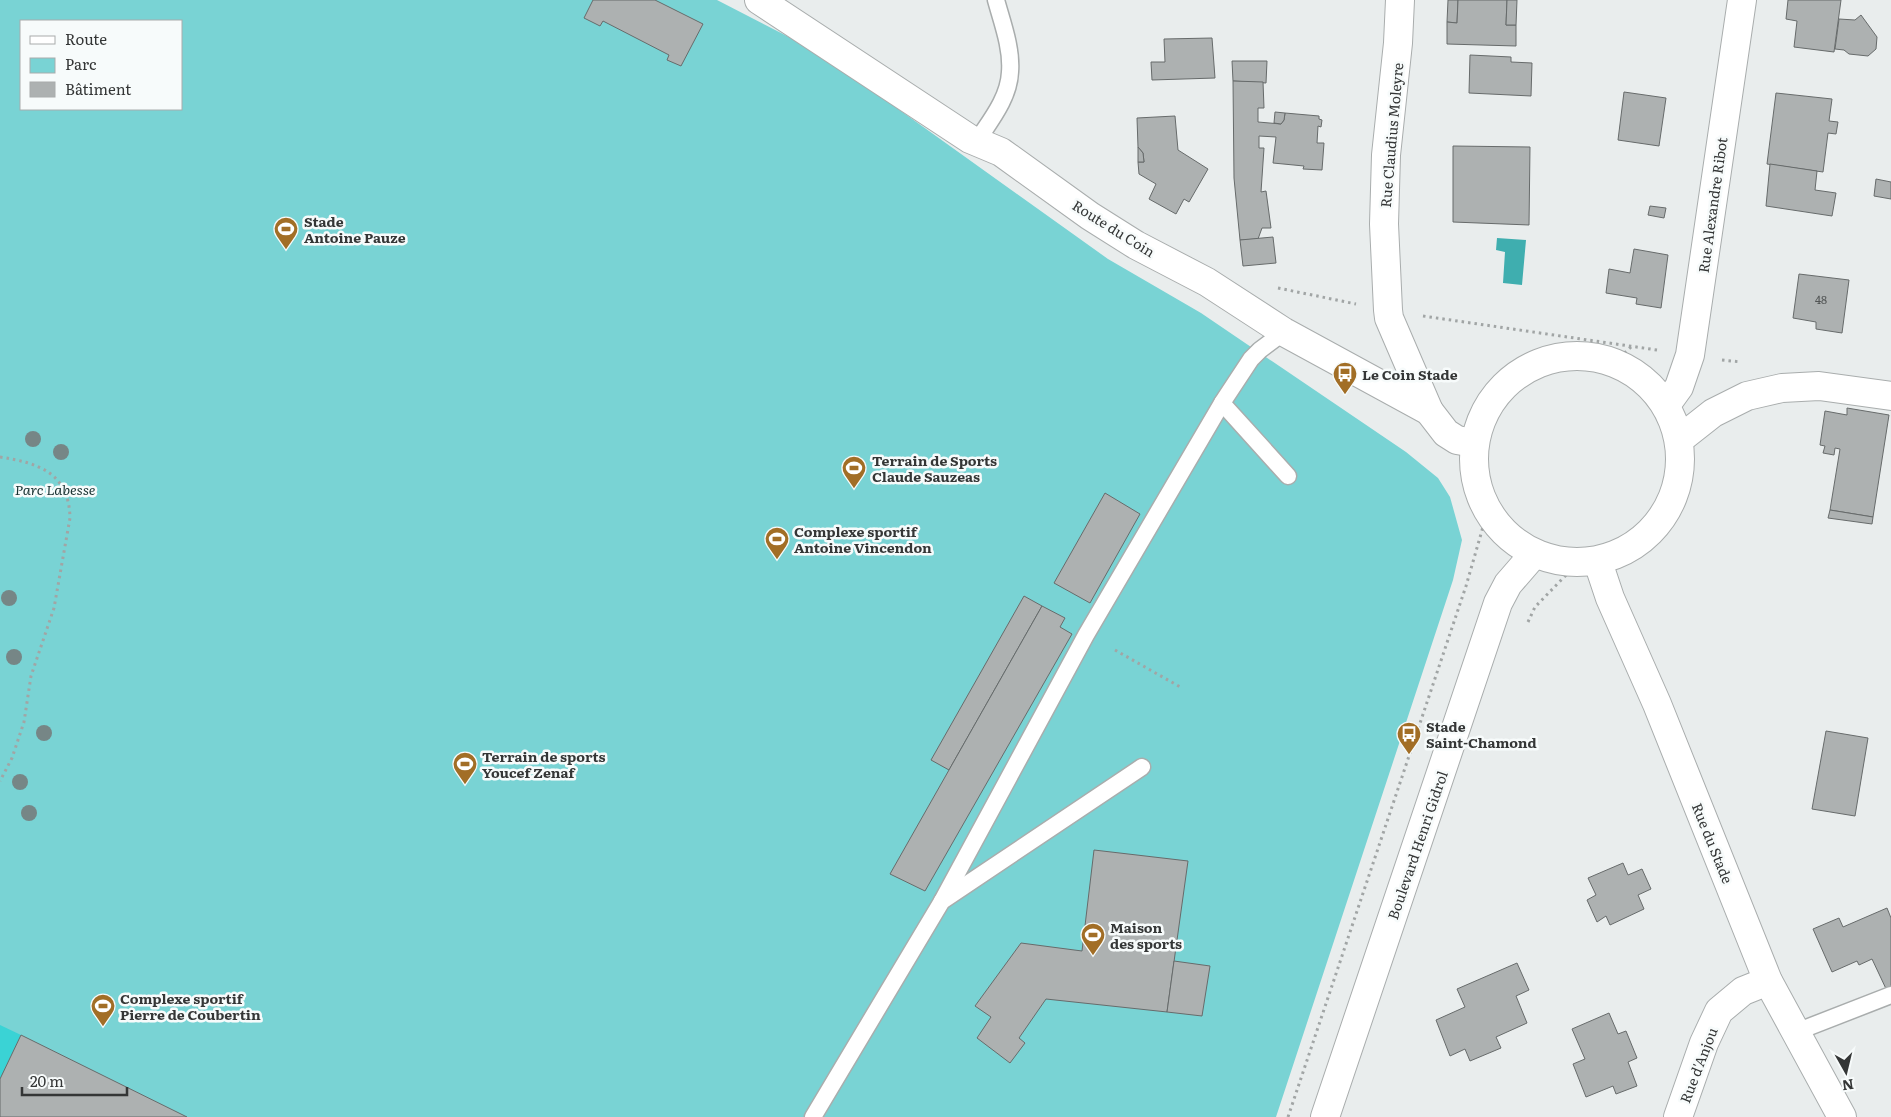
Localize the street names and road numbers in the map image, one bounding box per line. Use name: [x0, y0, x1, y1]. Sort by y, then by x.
street label: Rue Claudius Moleyre: [1375, 62, 1407, 208]
street label: Rue Alexandre Ribot: [1693, 136, 1731, 274]
street label: Route du Coin: [1069, 195, 1159, 261]
street label: Boulevard Henri Gidrol: [1382, 768, 1452, 922]
street label: Rue du Stade: [1688, 800, 1738, 886]
street label: Rue d'Anjou: [1674, 1024, 1722, 1106]

